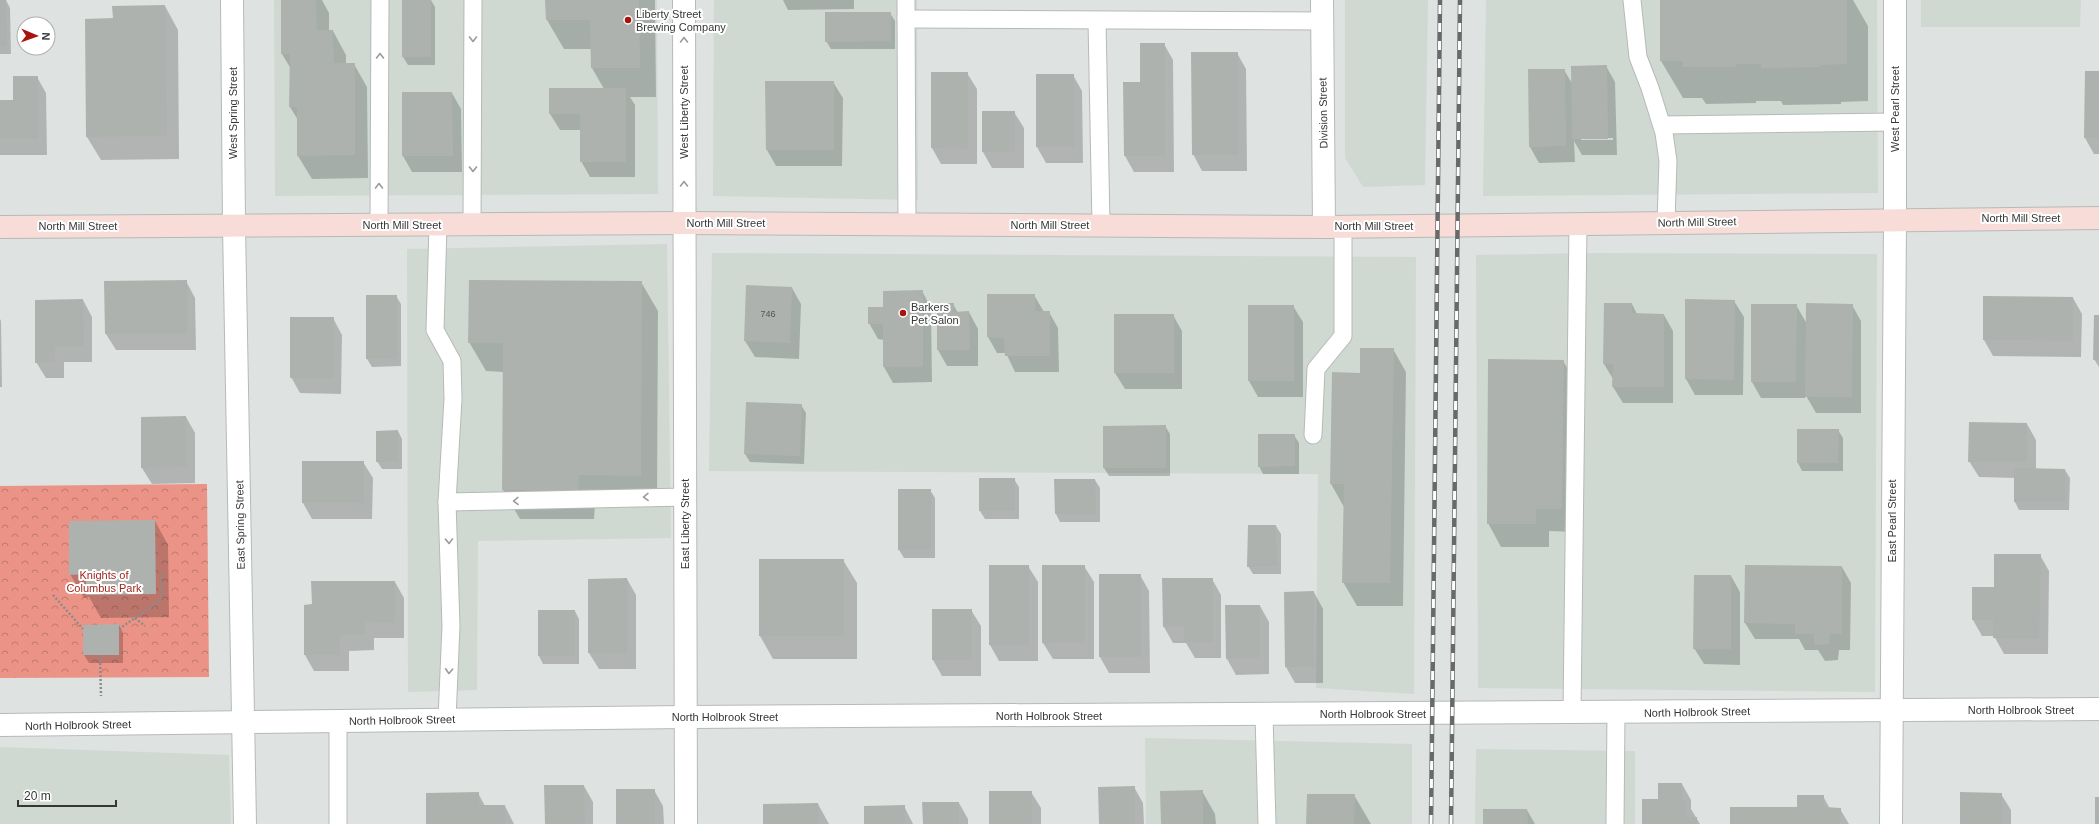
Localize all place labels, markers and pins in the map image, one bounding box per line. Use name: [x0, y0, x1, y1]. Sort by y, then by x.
place label: Liberty Street Brewing Company: [636, 8, 726, 33]
marker: Liberty Street Brewing Company: [623, 15, 633, 25]
place label: Barkers Pet Salon: [911, 301, 959, 326]
marker: Barkers Pet Salon: [898, 308, 908, 318]

